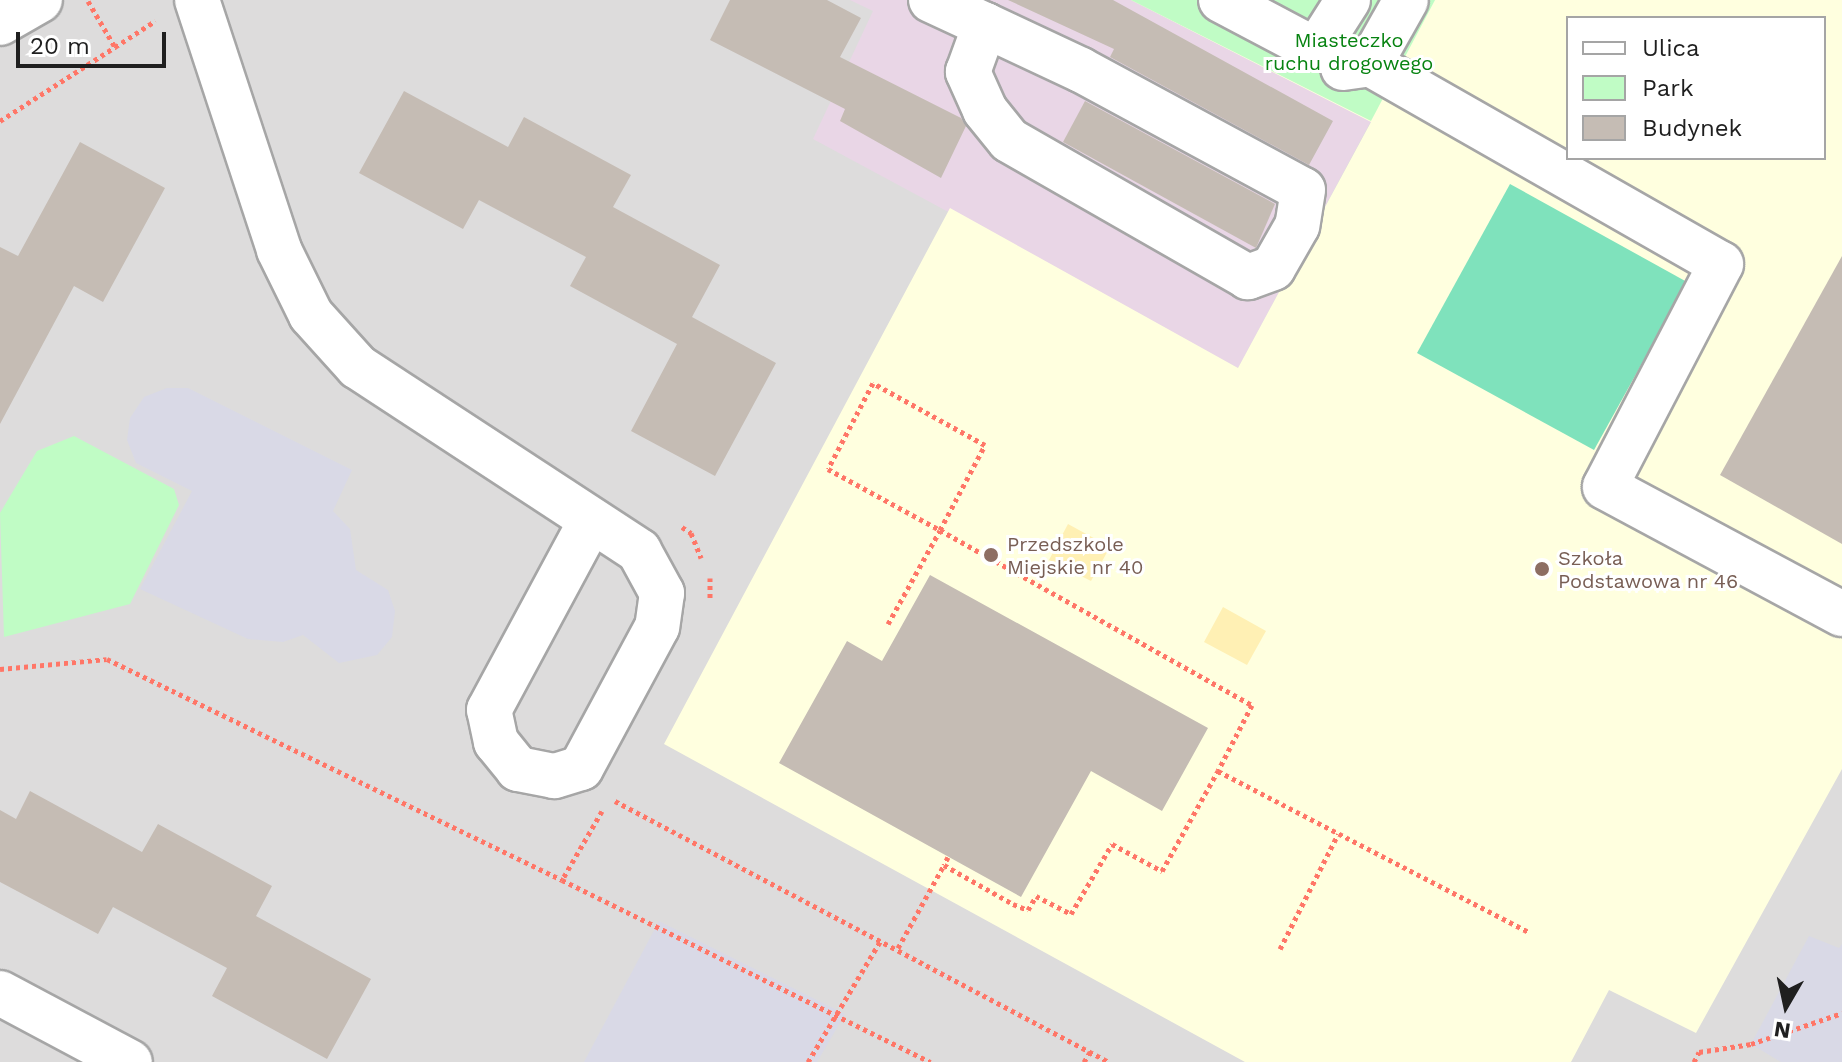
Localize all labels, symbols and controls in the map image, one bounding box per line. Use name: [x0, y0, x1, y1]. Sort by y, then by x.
scale bar: [20, 16, 170, 66]
legend: [1566, 16, 1826, 160]
park label: Miasteczko ruchu drogowego: [1265, 29, 1433, 76]
text: 20 m: [30, 32, 90, 60]
text: Ulica: [1642, 34, 1700, 62]
text: Park: [1642, 74, 1694, 102]
text: Budynek: [1642, 114, 1742, 142]
place label: Przedszkole Miejskie nr 40: [1007, 532, 1144, 579]
marker: Przedszkole Miejskie nr 40: [982, 546, 1000, 564]
place label: Szkoła Podstawowa nr 46: [1558, 546, 1739, 593]
marker: Szkoła Podstawowa nr 46: [1533, 560, 1551, 578]
north arrow: [1746, 966, 1826, 1046]
text: N: [1772, 1017, 1792, 1044]

